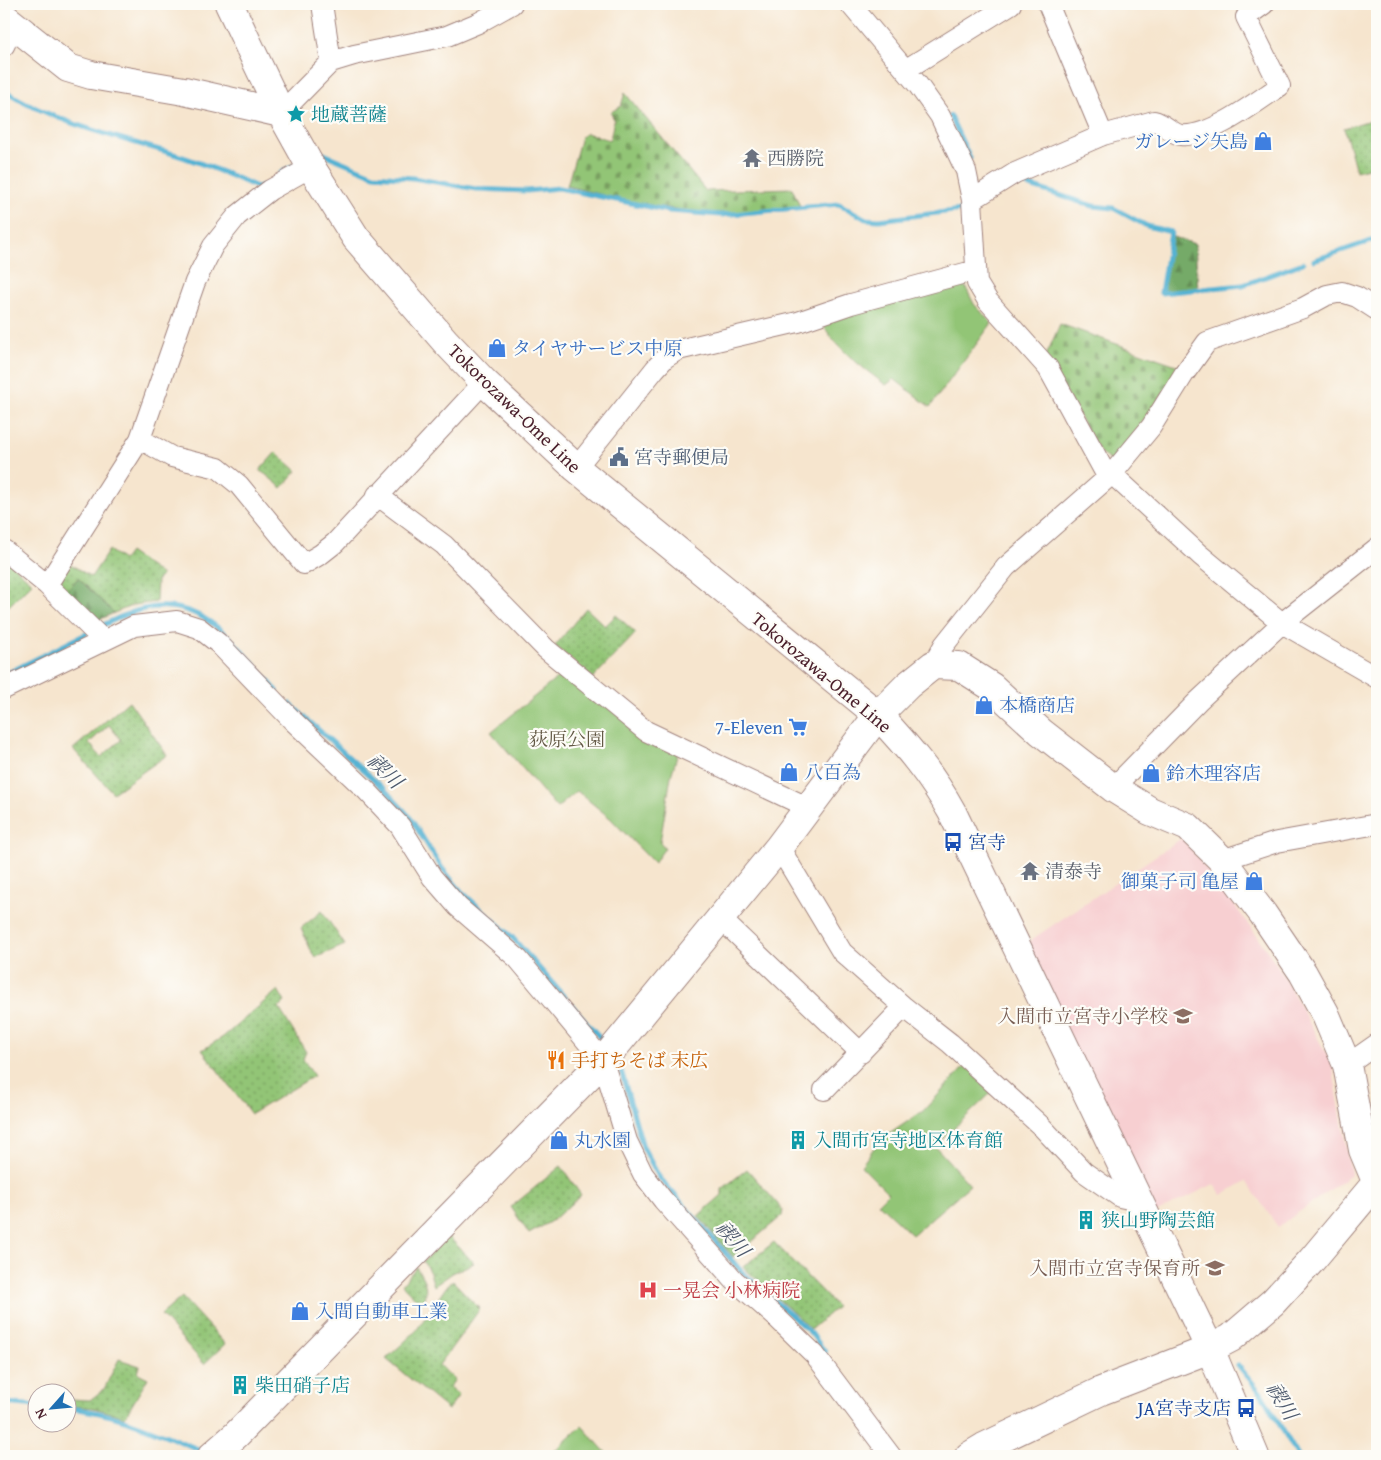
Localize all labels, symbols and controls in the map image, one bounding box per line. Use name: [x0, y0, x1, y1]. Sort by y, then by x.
place label: 地蔵菩薩: [311, 100, 387, 128]
place icon: 地蔵菩薩: [285, 103, 307, 125]
place label: ガレージ矢島: [1134, 127, 1248, 155]
shop icon: ガレージ矢島: [1252, 130, 1274, 152]
place label: 西勝院: [767, 144, 824, 172]
temple icon: 西勝院: [741, 147, 763, 169]
place label: タイヤサービス中原: [512, 334, 683, 362]
street label: Tokorozawa-Ome Line: [442, 337, 588, 479]
shop icon: タイヤサービス中原: [486, 337, 508, 359]
place label: 宮寺郵便局: [634, 443, 729, 471]
public building icon: 宮寺郵便局: [608, 446, 630, 468]
street label: Tokorozawa-Ome Line: [746, 605, 898, 739]
place label: 本橋商店: [999, 691, 1075, 719]
shop icon: 本橋商店: [973, 694, 995, 716]
place label: 7-Eleven: [715, 713, 783, 741]
supermarket icon: 7-Eleven: [787, 716, 809, 738]
park label: 荻原公園: [529, 725, 605, 753]
water label: 禊川: [361, 746, 411, 796]
place label: 八百為: [804, 758, 861, 786]
place label: 鈴木理容店: [1166, 759, 1261, 787]
shop icon: 八百為: [778, 761, 800, 783]
shop icon: 鈴木理容店: [1140, 762, 1162, 784]
place label: 宮寺: [968, 828, 1006, 856]
bus stop icon: 宮寺: [942, 831, 964, 853]
place label: 清泰寺: [1045, 857, 1102, 885]
temple icon: 清泰寺: [1019, 860, 1041, 882]
place label: 御菓子司 亀屋: [1121, 867, 1239, 895]
shop icon: 御菓子司 亀屋: [1243, 870, 1265, 892]
place label: 入間市立宮寺小学校: [997, 1002, 1168, 1030]
school or university icon: 入間市立宮寺小学校: [1172, 1005, 1194, 1027]
place label: 手打ちそば 末広: [571, 1046, 708, 1074]
restaurant icon: 手打ちそば 末広: [545, 1049, 567, 1071]
place label: 丸水園: [574, 1126, 631, 1154]
place label: 入間市宮寺地区体育館: [813, 1126, 1003, 1154]
shop icon: 丸水園: [548, 1129, 570, 1151]
building icon: 入間市宮寺地区体育館: [787, 1129, 809, 1151]
place label: 狭山野陶芸館: [1101, 1206, 1215, 1234]
building icon: 狭山野陶芸館: [1075, 1209, 1097, 1231]
water label: 禊川: [709, 1214, 759, 1265]
place label: 入間市立宮寺保育所: [1029, 1254, 1200, 1282]
school or university icon: 入間市立宮寺保育所: [1204, 1257, 1226, 1279]
place label: 一晃会 小林病院: [663, 1276, 800, 1304]
hospital icon: 一晃会 小林病院: [637, 1279, 659, 1301]
place label: 入間自動車工業: [315, 1297, 448, 1325]
shop icon: 入間自動車工業: [289, 1300, 311, 1322]
place label: 柴田硝子店: [255, 1371, 350, 1399]
building icon: 柴田硝子店: [229, 1374, 251, 1396]
water label: 禊川: [1260, 1376, 1306, 1427]
north arrow: [28, 1382, 78, 1432]
place label: JA宮寺支店: [1135, 1394, 1231, 1422]
bus stop icon: JA宮寺支店: [1235, 1397, 1257, 1419]
text: N: [29, 1405, 51, 1423]

